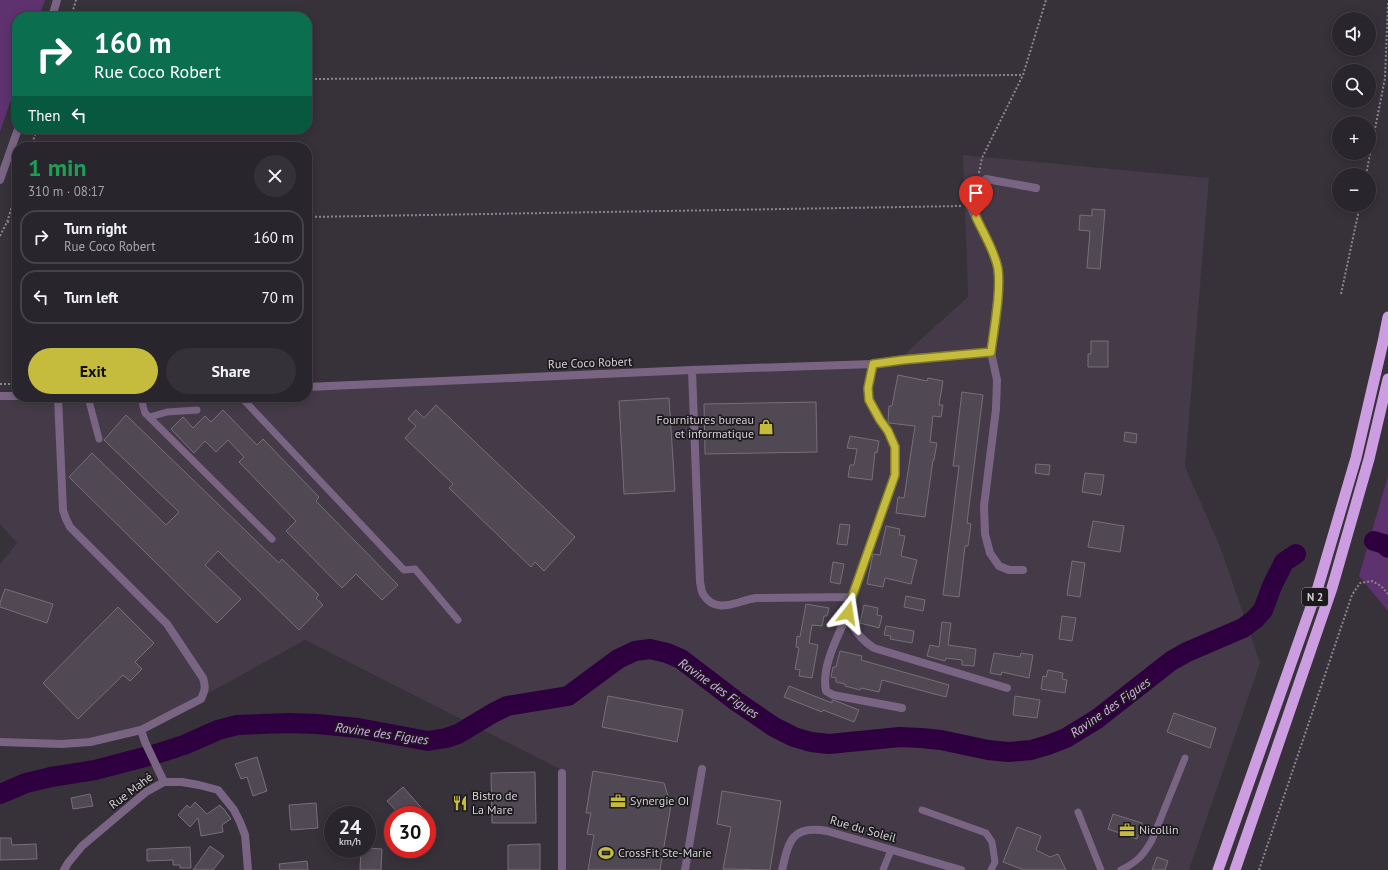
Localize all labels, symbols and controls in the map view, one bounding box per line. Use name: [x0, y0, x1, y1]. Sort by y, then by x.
map controls: [1332, 12, 1376, 212]
button: sound: [1332, 12, 1376, 56]
text: 160 m: [94, 24, 171, 61]
icon: right: [28, 28, 80, 80]
text: Rue Coco Robert: [94, 60, 221, 83]
button: search: [1332, 64, 1376, 108]
icon: left: [68, 104, 90, 126]
text: Then: [28, 106, 60, 125]
button: +: [1332, 116, 1376, 160]
text: 1 min: [28, 152, 87, 183]
button: close: [254, 155, 296, 197]
button: −: [1332, 168, 1376, 212]
pin: [959, 176, 993, 217]
icon: arrive: [965, 182, 987, 204]
text: 310 m · 08:17: [28, 183, 105, 200]
text: Turn right: [64, 219, 127, 238]
icon: right: [30, 226, 52, 248]
text: 160 m: [253, 228, 294, 247]
text: Rue Coco Robert: [64, 238, 156, 255]
icon: left: [30, 286, 52, 308]
text: Turn left: [64, 288, 118, 307]
text: 70 m: [261, 288, 294, 307]
button: Exit: [28, 348, 158, 394]
button: Share: [166, 348, 296, 394]
street label: Rue Coco Robert: [547, 354, 632, 371]
place label: Fournitures bureau et informatique: [657, 412, 754, 441]
shop icon: Fournitures bureau et informatique: [757, 418, 775, 436]
road number: N 2: [1302, 588, 1328, 606]
position arrow: [827, 592, 869, 634]
water label: Ravine des Figues: [675, 654, 763, 723]
water label: Ravine des Figues: [1067, 673, 1154, 741]
water label: Ravine des Figues: [334, 719, 430, 749]
street label: Rue Mahé: [106, 769, 156, 812]
place label: Bistro de La Mare: [472, 788, 518, 817]
office icon: Synergie OI: [609, 792, 627, 810]
place label: Synergie OI: [630, 793, 689, 808]
restaurant icon: Bistro de La Mare: [451, 794, 469, 812]
speed limit sign: 30: [384, 806, 436, 858]
street label: Rue du Soleil: [828, 812, 898, 845]
text: 24: [339, 814, 361, 840]
office icon: Nicollin: [1118, 821, 1136, 839]
place label: Nicollin: [1139, 822, 1179, 837]
text: km/h: [339, 835, 361, 848]
sports icon: CrossFit Ste-Marie: [597, 844, 615, 862]
place label: CrossFit Ste-Marie: [618, 845, 712, 860]

